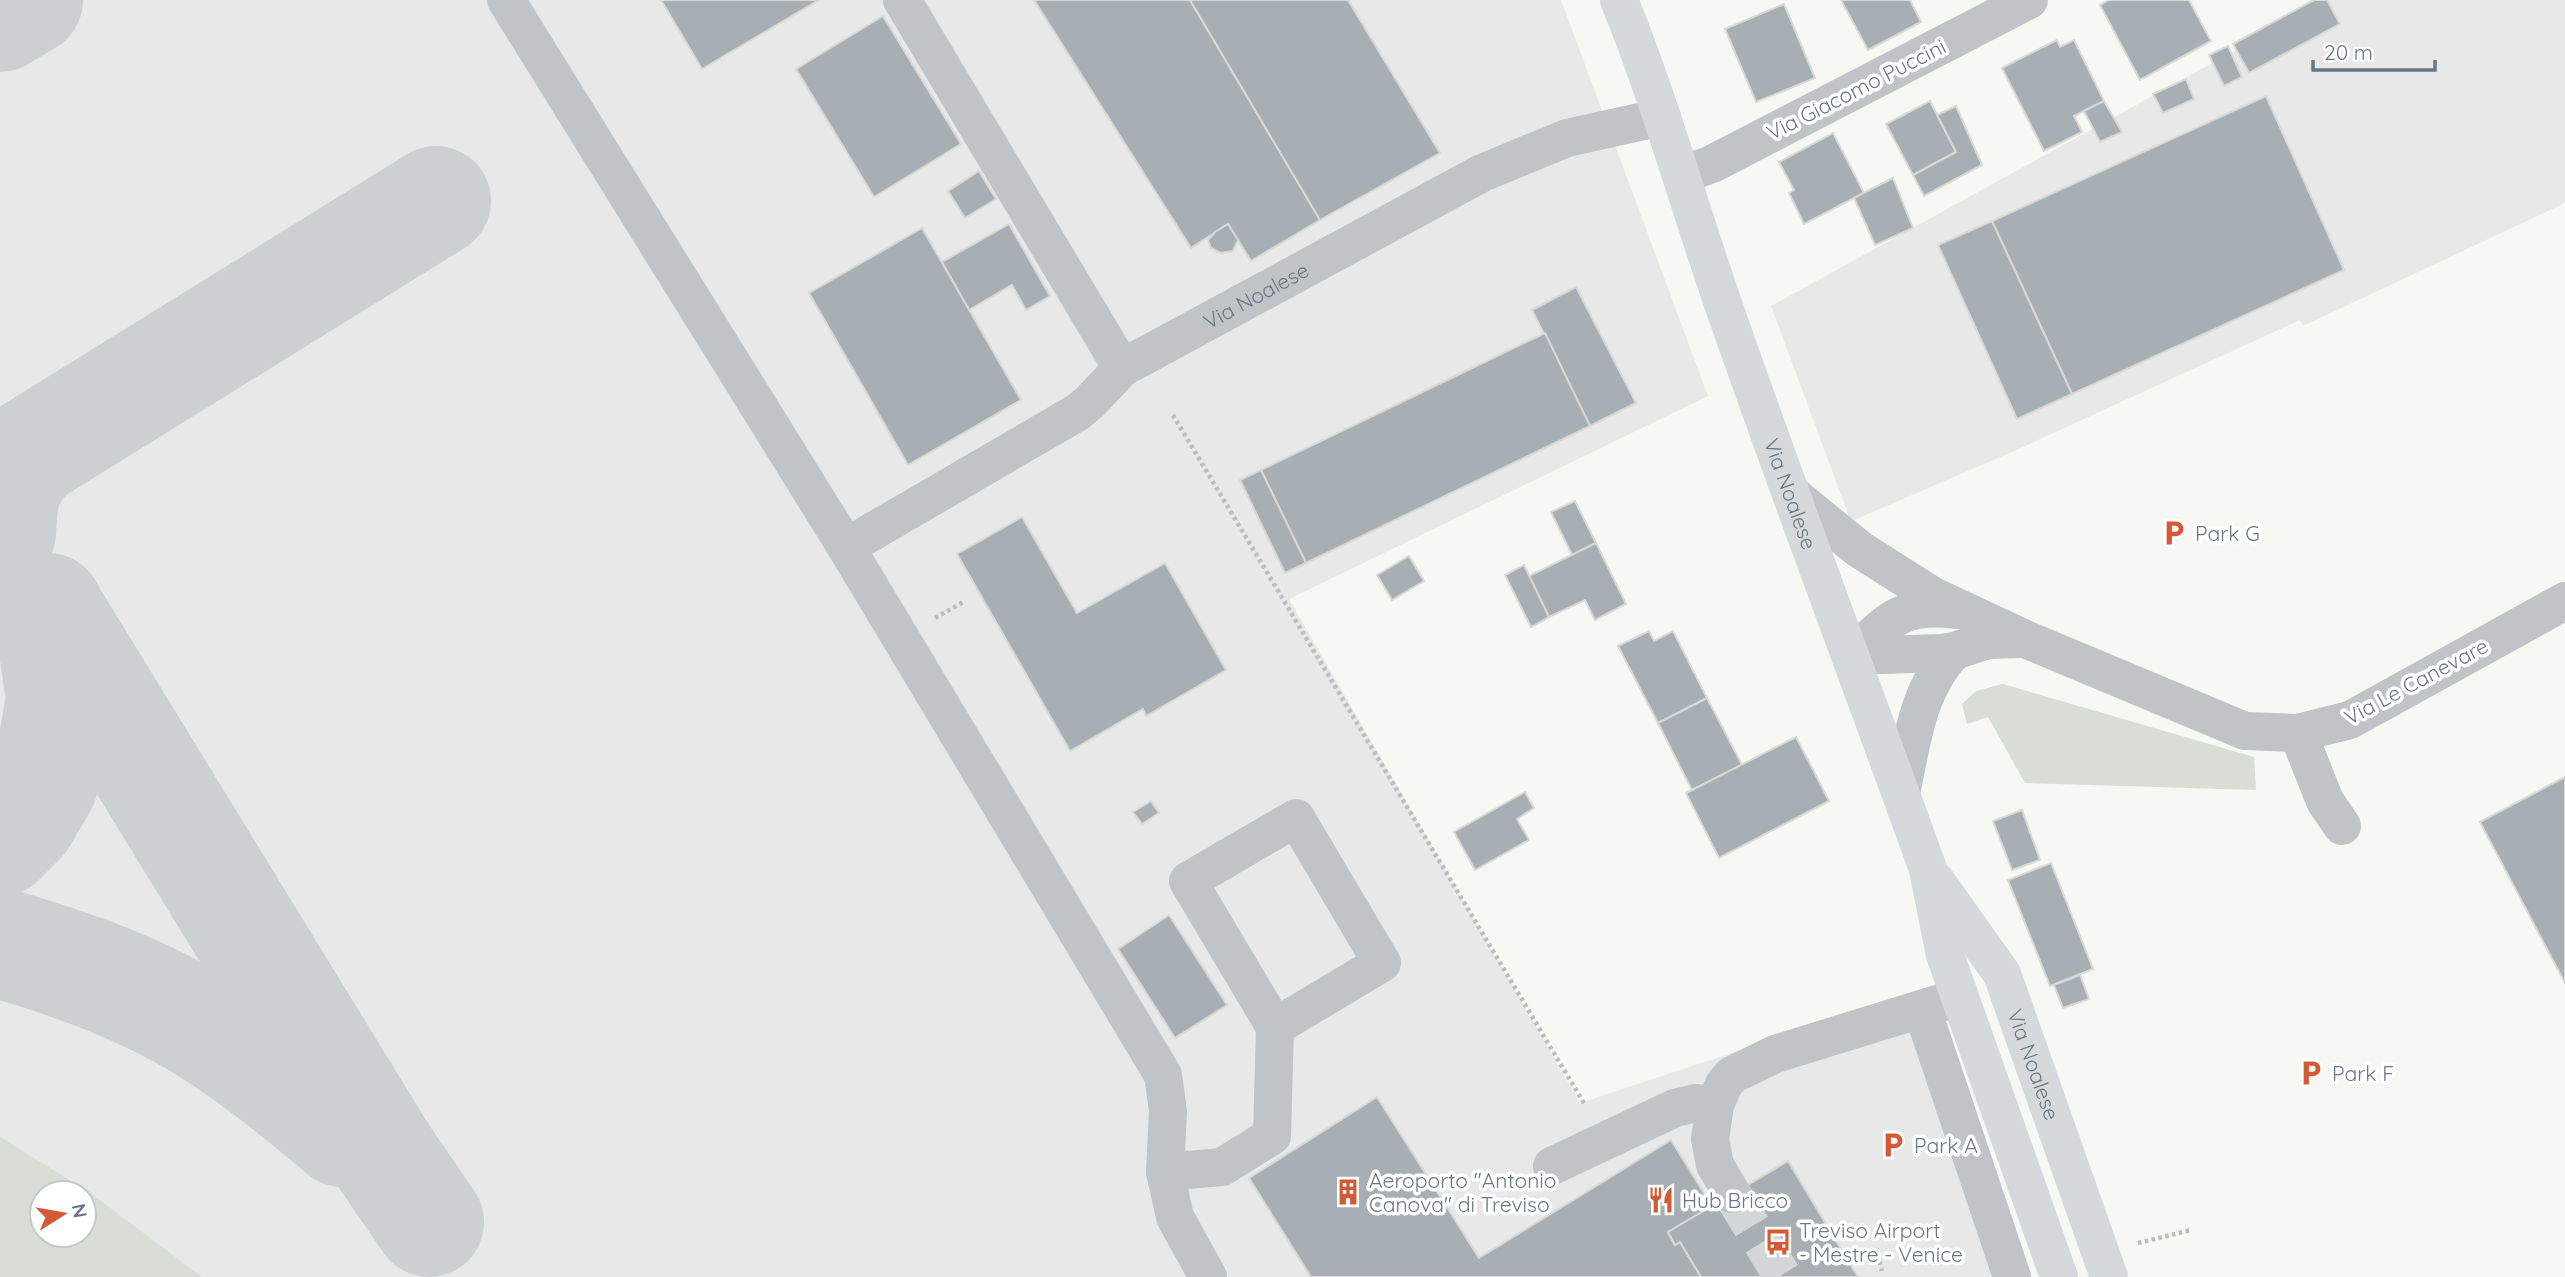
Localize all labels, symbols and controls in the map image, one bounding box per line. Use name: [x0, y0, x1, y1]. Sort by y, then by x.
scale bar: [2313, 28, 2436, 72]
street label: Via Giacomo Puccini: [1762, 33, 1950, 145]
text: 20 m: [2324, 39, 2373, 65]
street label: Via Noalese: [1199, 256, 1313, 335]
street label: Via Noalese: [1759, 435, 1823, 553]
parking icon: Park G: [2159, 518, 2189, 548]
place label: Park G: [2195, 520, 2260, 546]
street label: Via Le Canevare: [2340, 632, 2492, 730]
street label: Via Noalese: [2002, 1006, 2066, 1123]
parking icon: Park F: [2296, 1058, 2326, 1088]
place label: Park F: [2332, 1060, 2394, 1086]
parking icon: Park A: [1878, 1130, 1908, 1160]
place label: Park A: [1914, 1132, 1978, 1158]
place label: Aeroporto "Antonio Canova" di Treviso: [1369, 1167, 1556, 1217]
building icon: Aeroporto "Antonio Canova" di Treviso: [1333, 1177, 1363, 1207]
north arrow: [28, 1179, 98, 1249]
restaurant icon: Hub Bricco: [1646, 1185, 1676, 1215]
place label: Hub Bricco: [1682, 1187, 1788, 1213]
text: N: [67, 1202, 93, 1220]
place label: Treviso Airport - Mestre - Venice: [1799, 1217, 1963, 1267]
bus stop icon: Treviso Airport - Mestre - Venice: [1763, 1227, 1793, 1257]

